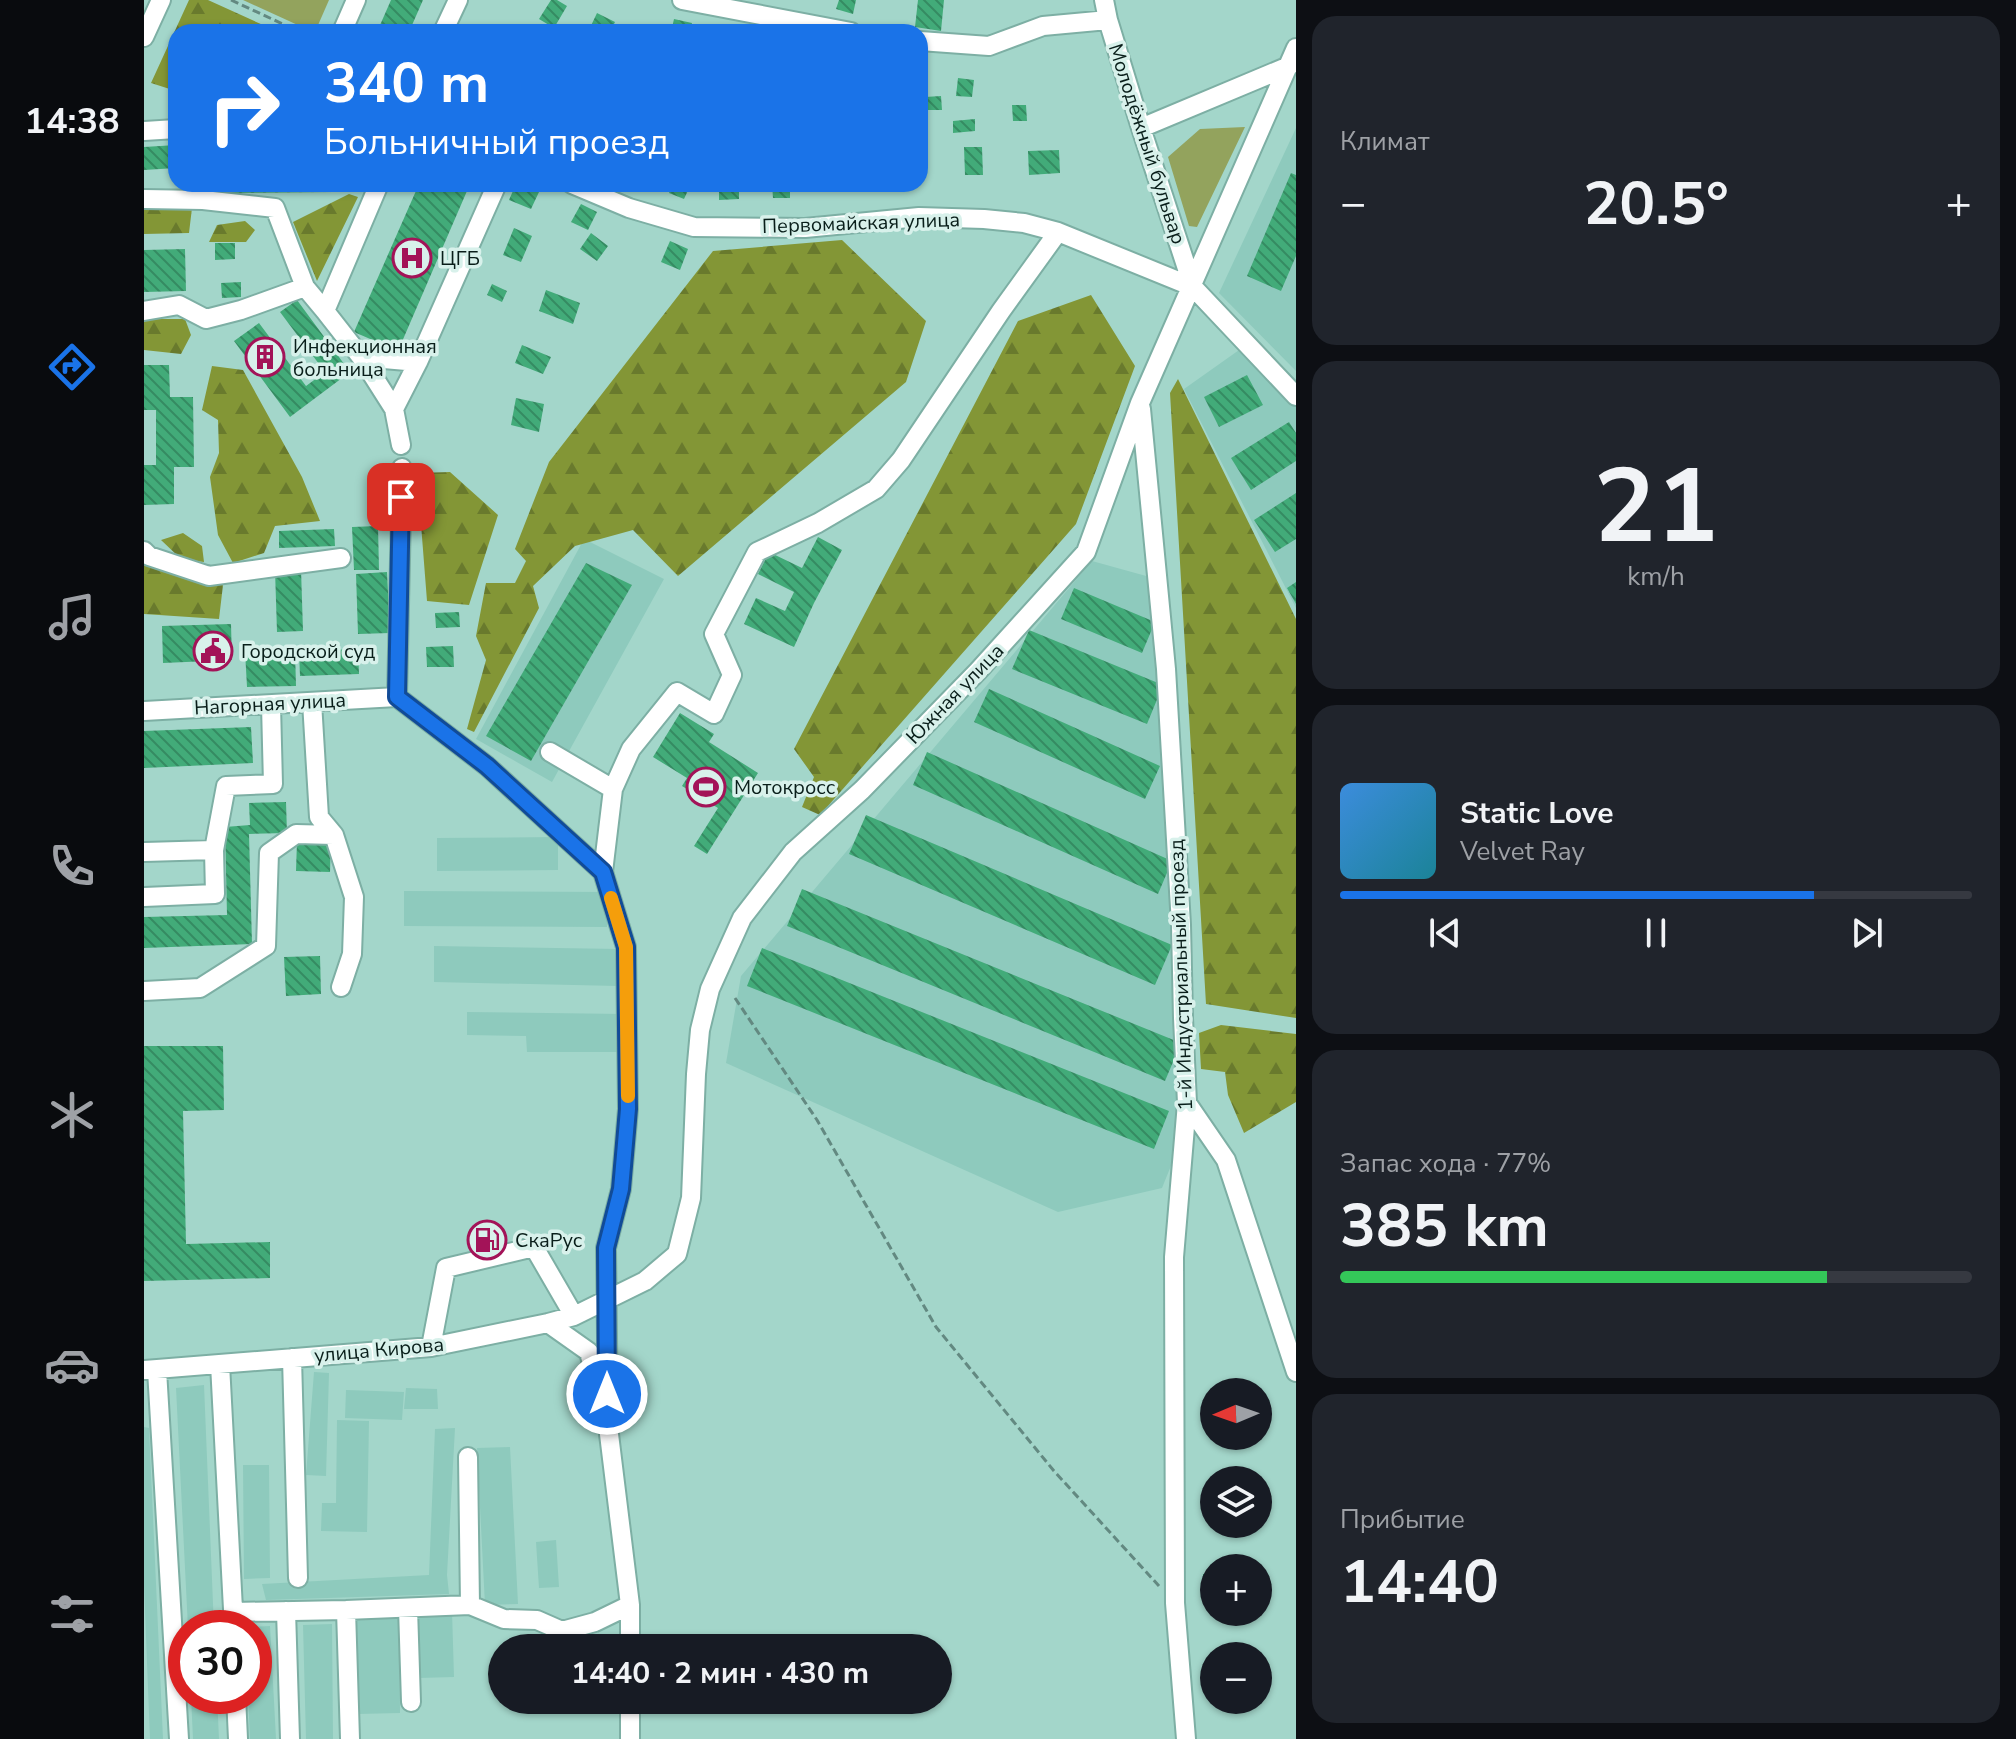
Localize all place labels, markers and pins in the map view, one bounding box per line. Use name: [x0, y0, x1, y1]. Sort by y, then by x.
hospital icon: ЦГБ: [391, 237, 433, 279]
place label: ЦГБ: [440, 245, 480, 272]
place label: Инфекционная больница: [293, 333, 437, 383]
building icon: Инфекционная больница: [244, 336, 286, 378]
pin: [367, 463, 435, 531]
public building icon: Городской суд: [192, 630, 234, 672]
place label: Городской суд: [241, 638, 376, 665]
sports icon: Мотокросс: [685, 766, 727, 808]
place label: Мотокросс: [734, 774, 835, 801]
fuel station icon: СкаРус: [466, 1219, 508, 1261]
place label: СкаРус: [515, 1227, 582, 1254]

